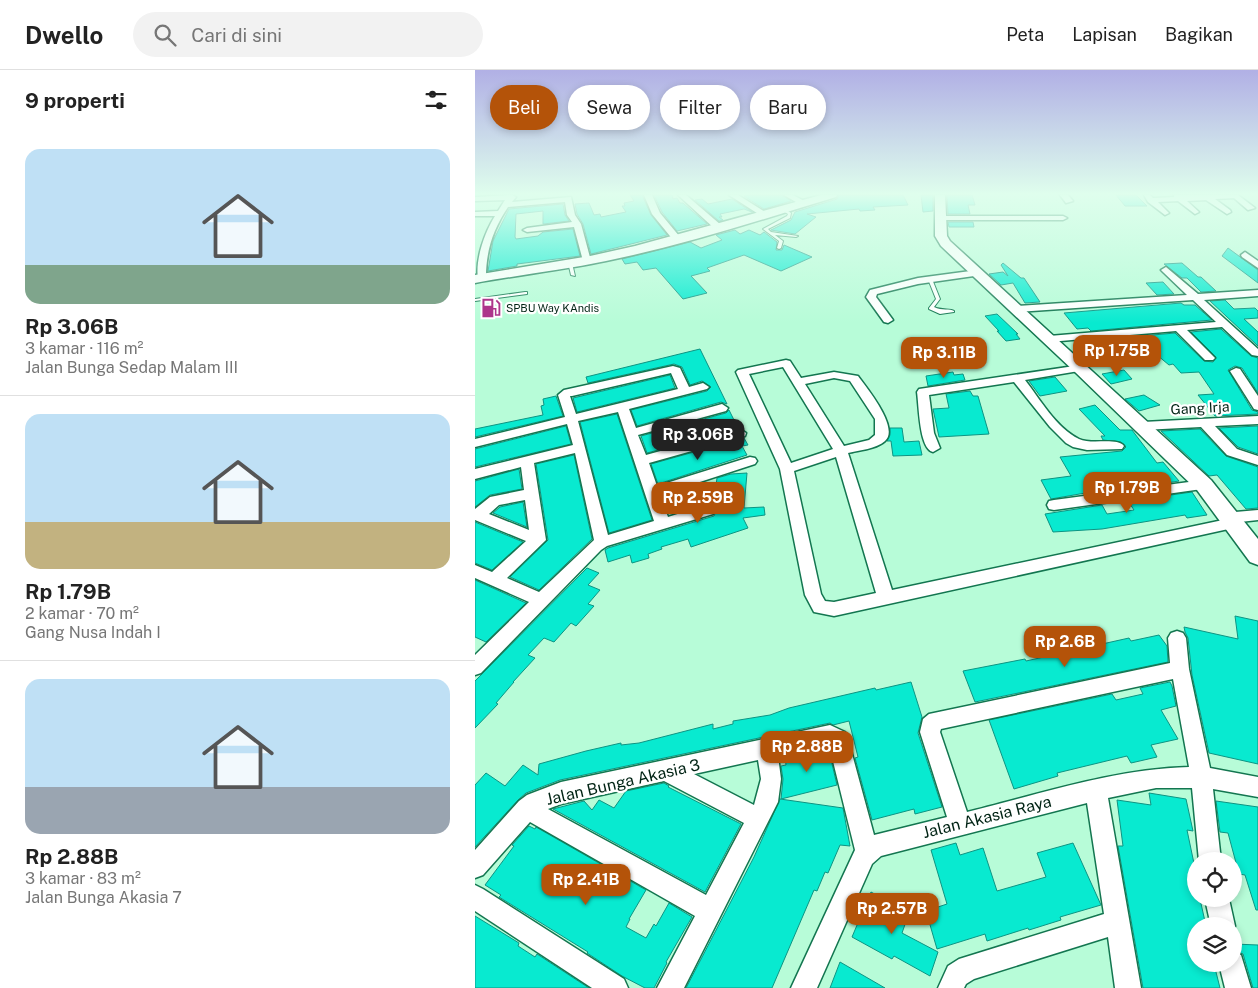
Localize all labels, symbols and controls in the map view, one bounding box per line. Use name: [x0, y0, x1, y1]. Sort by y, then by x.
search box: [133, 12, 483, 57]
text: Dwello: [25, 21, 103, 49]
icon: search: [151, 21, 179, 49]
text: Cari di sini: [191, 24, 282, 46]
text: Peta: [1006, 24, 1044, 45]
text: Lapisan: [1072, 24, 1137, 45]
text: Bagikan: [1165, 24, 1233, 45]
chip: Beli: [490, 85, 558, 130]
chip: Sewa: [568, 85, 650, 130]
chip: Filter: [660, 85, 740, 130]
chip: Baru: [750, 85, 826, 130]
icon: filters: [422, 86, 450, 114]
text: 9 properti: [25, 88, 125, 113]
icon: home: [193, 181, 283, 271]
fuel station icon: SPBU Way KAndis: [480, 297, 502, 319]
place label: SPBU Way KAndis: [506, 302, 599, 314]
text: Rp 3.06B: [25, 314, 118, 339]
pin: Rp 1.75B: [1065, 334, 1169, 377]
pin: Rp 3.11B: [892, 336, 996, 379]
text: 3 kamar · 116 m²: [25, 339, 143, 358]
text: Rp 1.75B: [1084, 341, 1150, 360]
text: Rp 3.11B: [912, 343, 976, 362]
text: Jalan Bunga Sedap Malam III: [25, 358, 238, 377]
street label: Gang Irja: [1170, 398, 1230, 418]
pin: Rp 3.06B: [646, 418, 750, 461]
text: Rp 3.06B: [662, 425, 734, 444]
icon: home: [193, 447, 283, 537]
pin: Rp 1.79B: [1075, 472, 1179, 514]
text: Rp 1.79B: [1094, 478, 1160, 497]
pin: Rp 2.59B: [646, 482, 750, 524]
text: Rp 2.59B: [662, 488, 734, 507]
text: Rp 1.79B: [25, 579, 111, 604]
text: 2 kamar · 70 m²: [25, 604, 139, 623]
text: Gang Nusa Indah I: [25, 623, 161, 642]
pin: Rp 2.6B: [1019, 626, 1111, 668]
text: Rp 2.6B: [1035, 632, 1095, 651]
icon: home: [193, 712, 283, 802]
pin: Rp 2.88B: [755, 730, 859, 773]
text: Rp 2.88B: [771, 737, 843, 756]
street label: Jalan Bunga Akasia 3: [544, 755, 702, 809]
street label: Jalan Akasia Raya: [921, 792, 1053, 842]
text: Rp 2.88B: [25, 844, 118, 869]
map controls: [1187, 852, 1242, 972]
button: locate: [1187, 852, 1242, 907]
pin: Rp 2.41B: [534, 864, 638, 906]
text: 3 kamar · 83 m²: [25, 869, 141, 888]
text: Rp 2.41B: [552, 870, 620, 889]
text: Jalan Bunga Akasia 7: [25, 888, 182, 907]
pin: Rp 2.57B: [840, 892, 944, 935]
text: Rp 2.57B: [857, 899, 927, 918]
button: layers: [1187, 917, 1242, 972]

